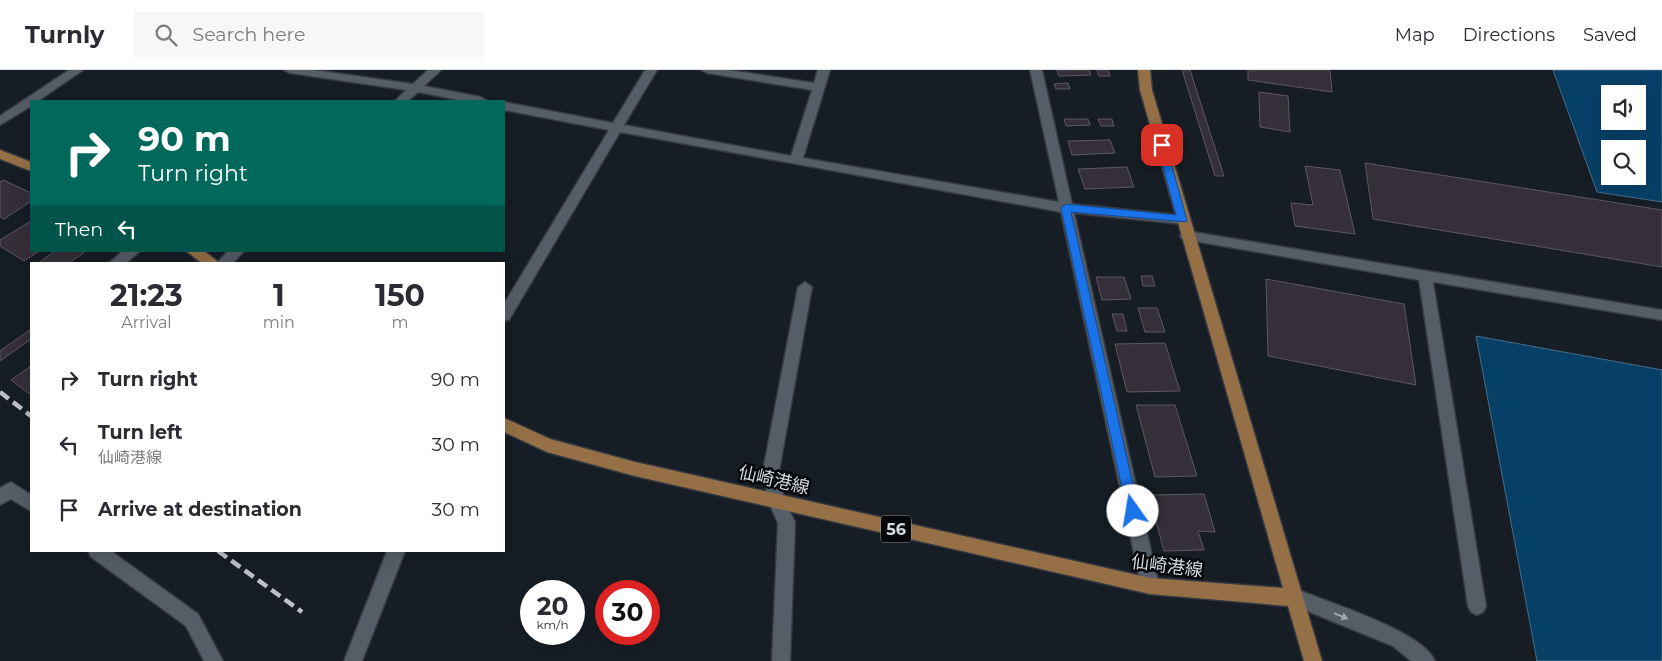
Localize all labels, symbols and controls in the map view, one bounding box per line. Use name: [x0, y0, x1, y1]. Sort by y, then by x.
search box: [134, 12, 484, 57]
text: Turnly: [25, 20, 104, 49]
icon: search: [152, 21, 180, 49]
text: Search here: [192, 23, 305, 46]
text: Map: [1395, 24, 1435, 46]
text: Directions: [1463, 24, 1555, 46]
text: Saved: [1583, 24, 1637, 46]
map controls: [1601, 85, 1646, 185]
button: sound: [1601, 85, 1646, 130]
text: 90 m: [138, 117, 231, 160]
icon: right: [55, 120, 120, 185]
pin: [1141, 124, 1183, 166]
icon: arrive: [1148, 131, 1176, 159]
button: search: [1601, 140, 1646, 185]
text: Turn right: [138, 160, 248, 187]
icon: left: [113, 215, 141, 243]
text: Then: [55, 218, 103, 241]
text: 21:23: [110, 277, 183, 314]
text: 1: [273, 277, 285, 314]
text: 150: [375, 277, 425, 314]
text: Arrival: [121, 313, 172, 332]
text: min: [263, 313, 295, 332]
text: m: [391, 313, 408, 332]
icon: right: [55, 366, 83, 394]
text: Turn right: [98, 368, 198, 391]
text: 90 m: [431, 368, 480, 391]
text: Turn left: [98, 421, 183, 444]
icon: left: [55, 431, 83, 459]
text: 30 m: [432, 433, 480, 456]
text: 仙崎港線: [98, 448, 162, 467]
street label: 仙崎港線: [736, 461, 812, 499]
position arrow: [1106, 484, 1158, 536]
icon: arrive: [55, 496, 83, 524]
text: Arrive at destination: [98, 498, 302, 521]
text: 30 m: [432, 498, 480, 521]
road number: 56: [881, 516, 911, 542]
street label: 仙崎港線: [1130, 551, 1204, 581]
speed limit sign: 30: [595, 580, 660, 645]
text: 20: [537, 591, 568, 621]
one-way arrow: [1334, 613, 1348, 621]
text: km/h: [536, 617, 569, 632]

